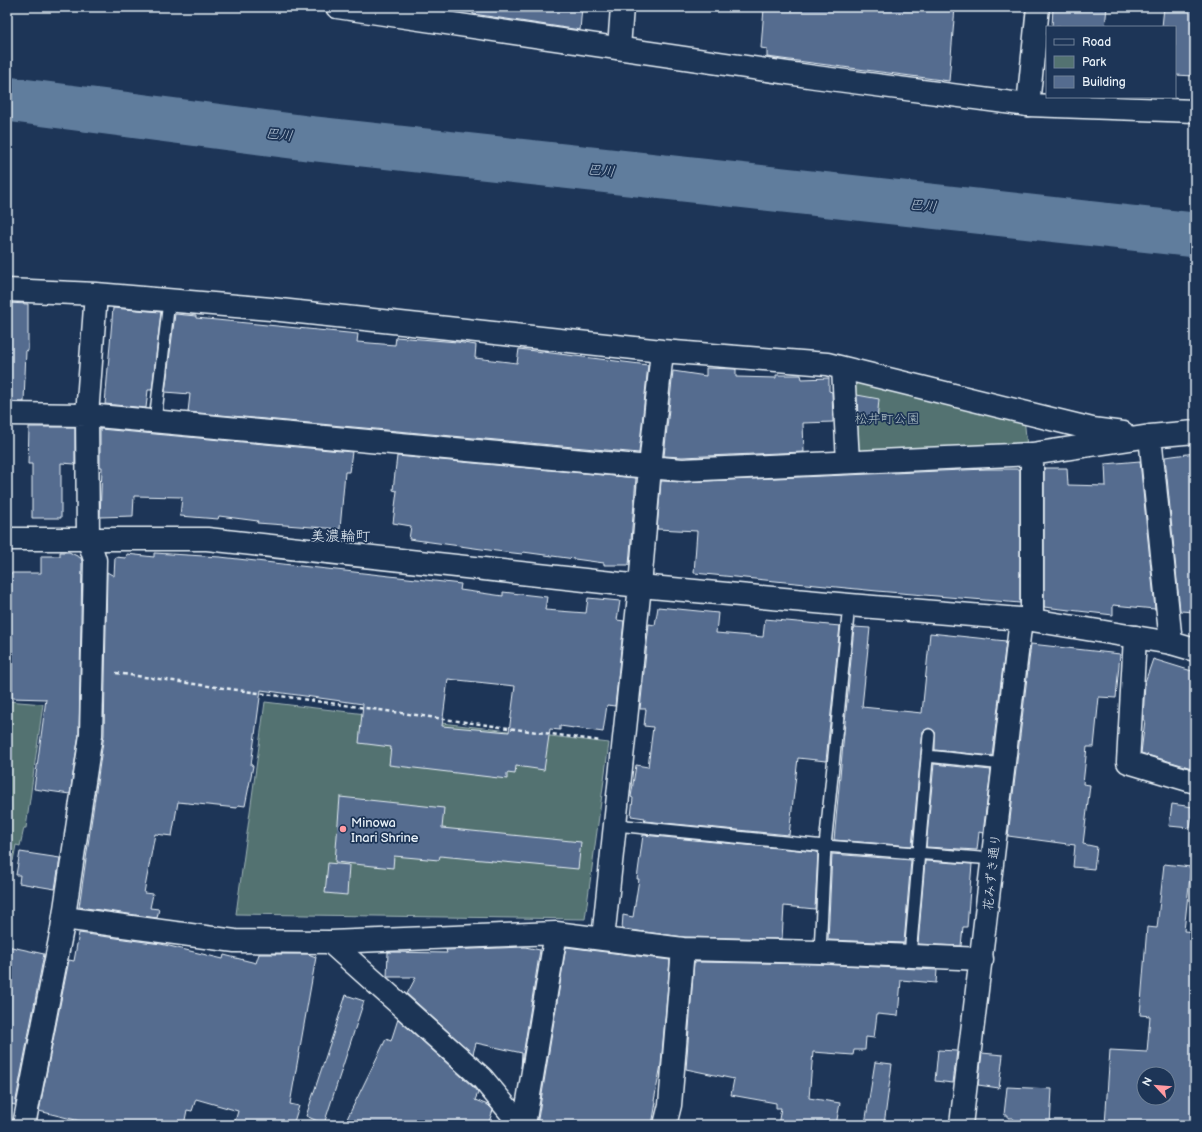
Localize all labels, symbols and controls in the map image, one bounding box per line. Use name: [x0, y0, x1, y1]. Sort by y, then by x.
legend: [1046, 26, 1176, 98]
text: Road: [1082, 35, 1111, 50]
text: Park: [1082, 55, 1106, 70]
text: Building: [1082, 75, 1126, 90]
water label: 巴川: [264, 124, 294, 145]
water label: 巴川: [586, 161, 616, 180]
water label: 巴川: [908, 196, 938, 215]
park label: 松井町公園: [854, 411, 920, 427]
district label: 美濃輪町: [310, 527, 371, 546]
place label: Minowa Inari Shrine: [351, 815, 419, 846]
marker: Minowa Inari Shrine: [338, 824, 348, 834]
street label: 花みずき通り: [980, 833, 1004, 911]
north arrow: [1136, 1066, 1176, 1106]
text: N: [1140, 1075, 1155, 1088]

